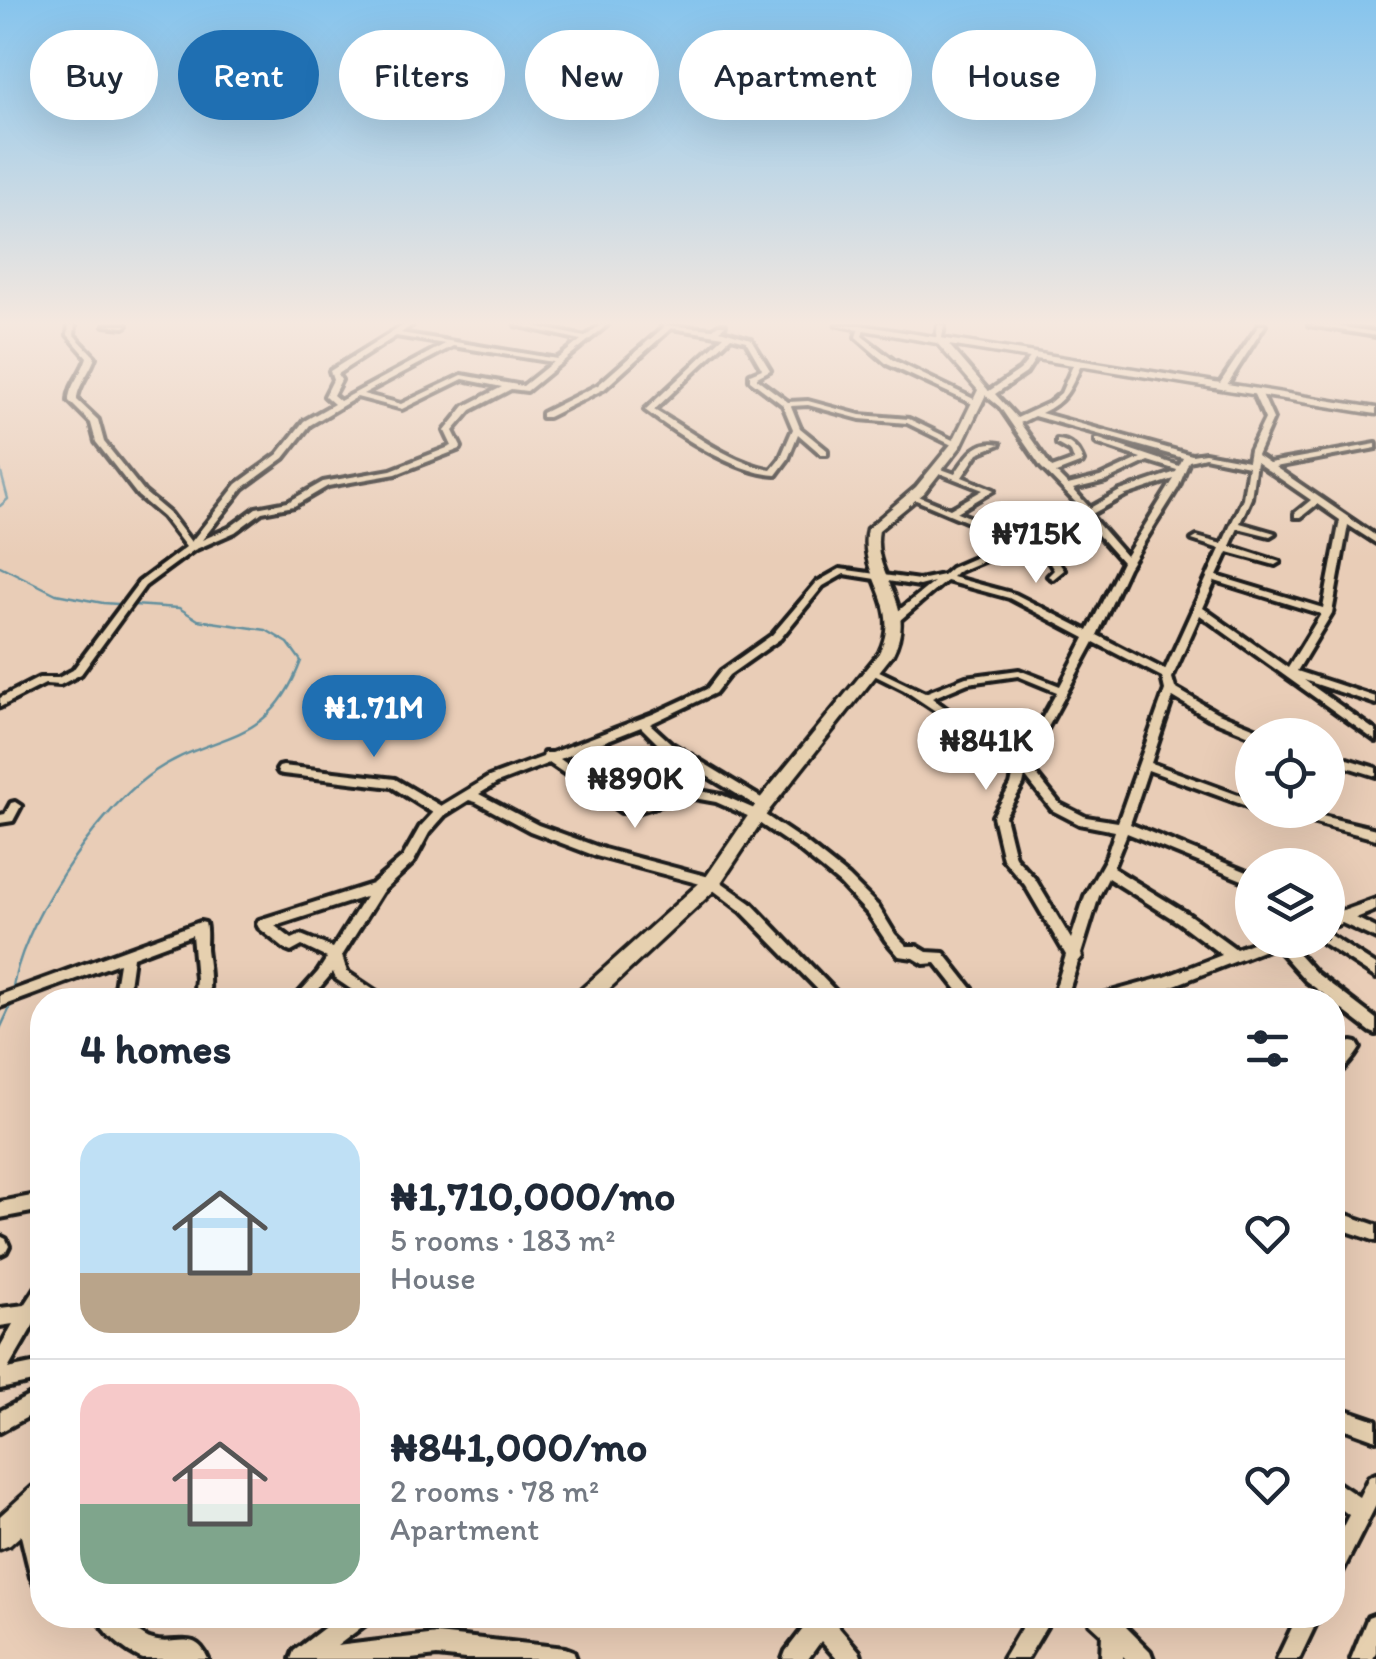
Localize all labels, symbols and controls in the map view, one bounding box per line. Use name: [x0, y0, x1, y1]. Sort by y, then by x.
chip: Buy: [30, 30, 158, 120]
chip: Rent: [178, 30, 319, 120]
chip: Filters: [339, 30, 505, 120]
chip: New: [525, 30, 659, 120]
chip: Apartment: [679, 30, 912, 120]
chip: House: [932, 30, 1096, 120]
pin: ₦715K: [966, 501, 1106, 586]
text: ₦715K: [991, 514, 1081, 552]
pin: ₦1.71M: [293, 675, 455, 760]
text: ₦1.71M: [324, 688, 424, 726]
pin: ₦841K: [916, 708, 1056, 793]
map controls: [1235, 718, 1345, 958]
button: locate: [1235, 718, 1345, 828]
text: ₦841K: [939, 721, 1033, 759]
pin: ₦890K: [565, 746, 705, 831]
text: ₦890K: [587, 759, 683, 797]
button: layers: [1235, 848, 1345, 958]
icon: filters: [1240, 1021, 1295, 1076]
text: 4 homes: [80, 1023, 231, 1074]
text: ₦1,710,000/mo: [390, 1170, 676, 1221]
icon: home: [160, 1173, 280, 1293]
icon: heart: [1240, 1206, 1295, 1261]
text: 5 rooms · 183 m²: [390, 1221, 616, 1259]
text: House: [390, 1259, 476, 1297]
text: ₦841,000/mo: [390, 1421, 648, 1472]
icon: home: [160, 1424, 280, 1544]
icon: heart: [1240, 1457, 1295, 1512]
text: 2 rooms · 78 m²: [390, 1472, 599, 1510]
text: Apartment: [390, 1510, 539, 1548]

